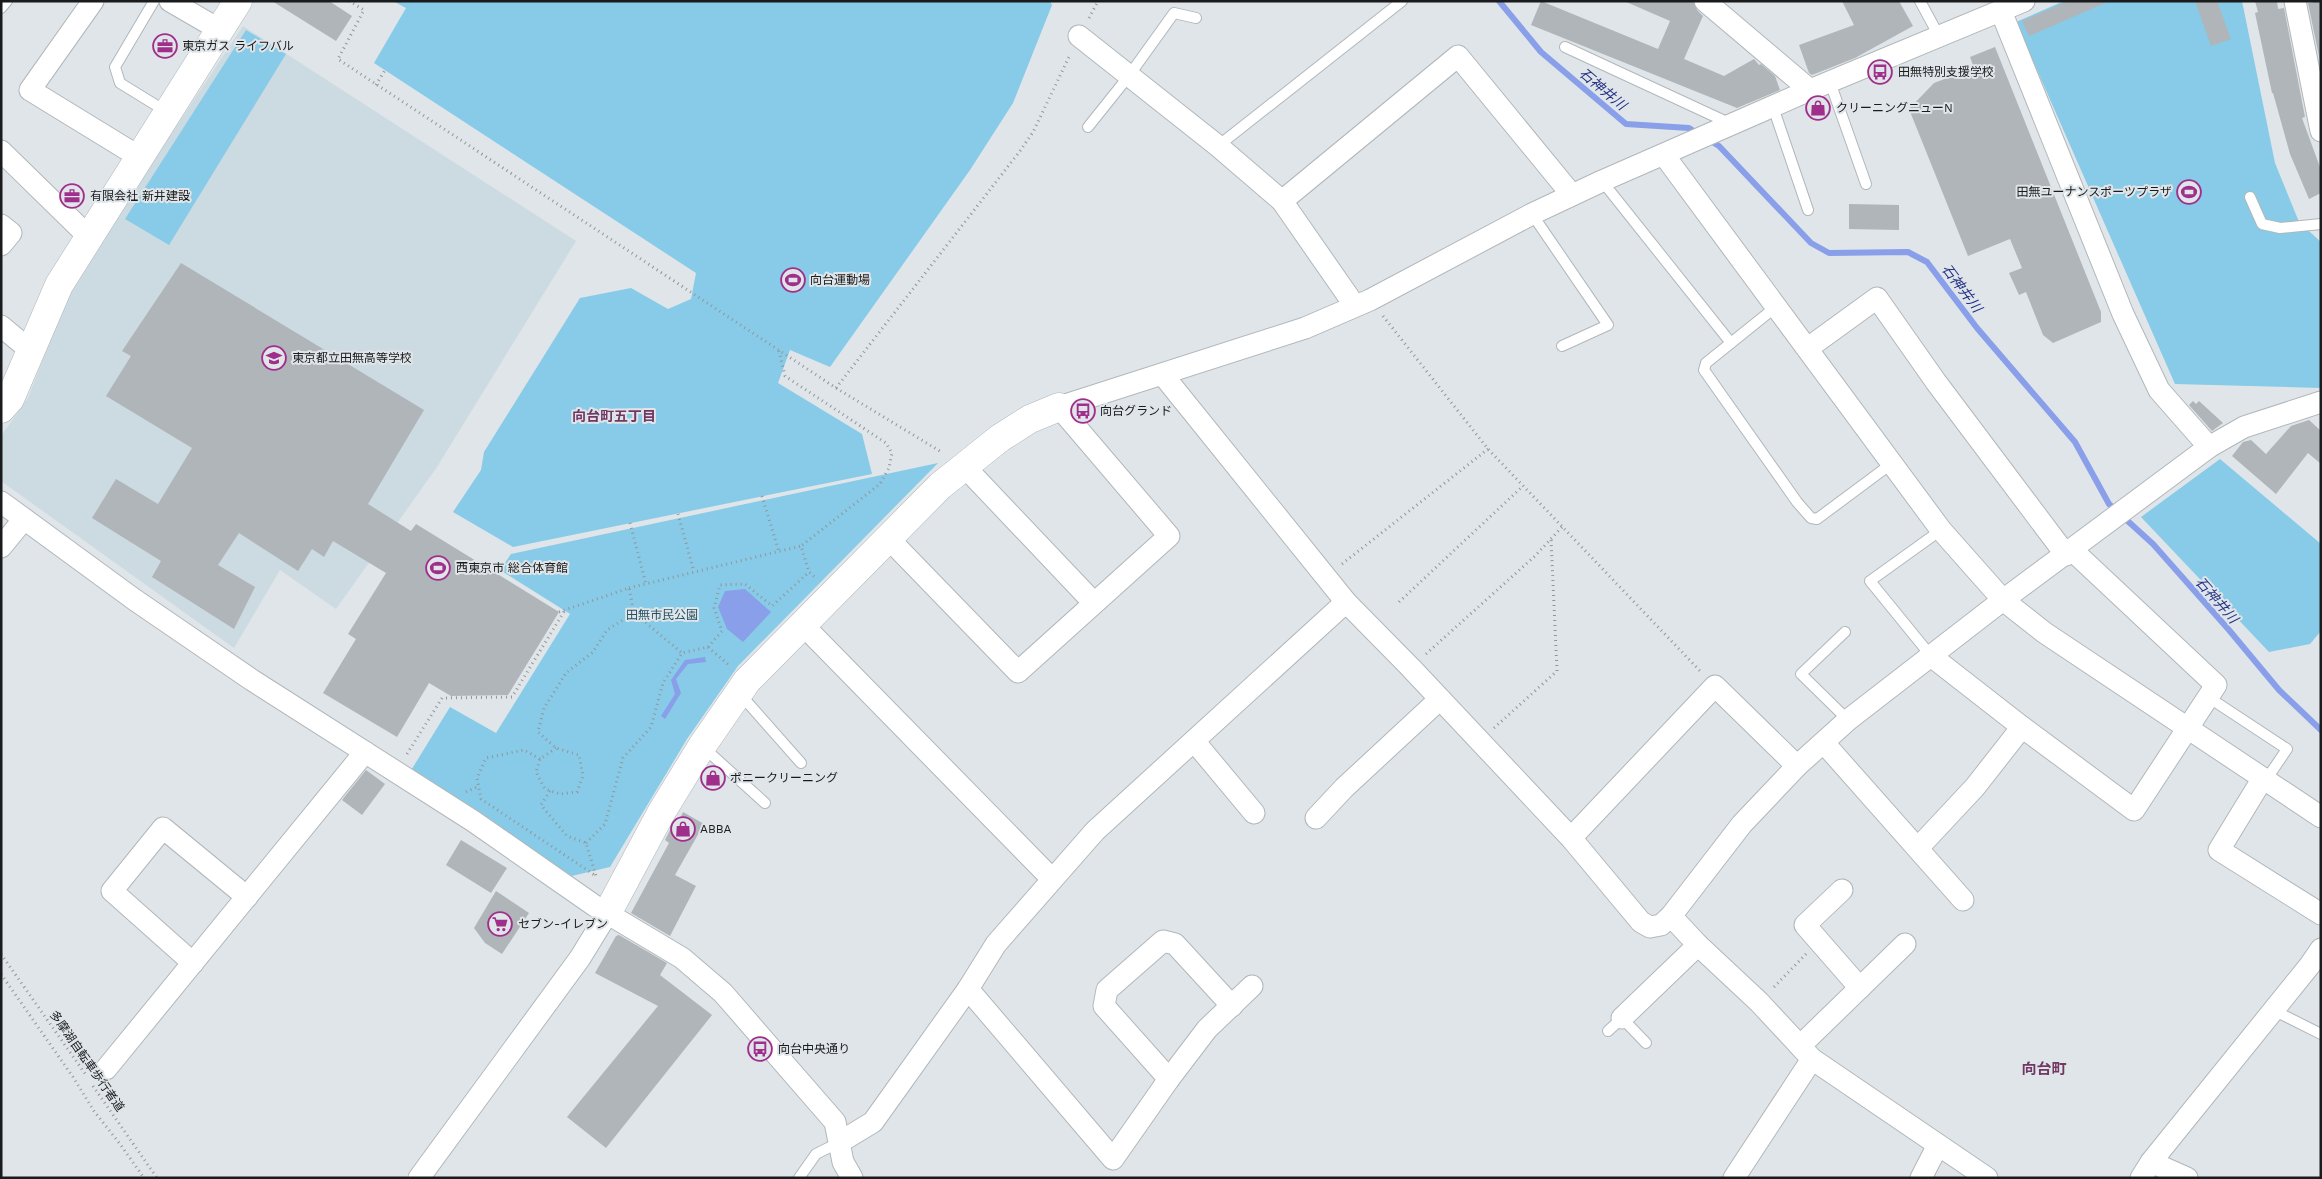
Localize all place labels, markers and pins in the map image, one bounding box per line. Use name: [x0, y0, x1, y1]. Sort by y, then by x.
office icon: 東京ガス ライフバル: [152, 33, 178, 59]
place label: 東京ガス ライフバル: [182, 39, 294, 53]
bus stop icon: 田無特別支援学校: [1867, 59, 1893, 85]
place label: 田無特別支援学校: [1898, 65, 1994, 79]
shop icon: クリーニングニューN: [1805, 95, 1831, 121]
place label: クリーニングニューN: [1836, 101, 1953, 115]
sports icon: 田無ユーナンスポーツプラザ: [2176, 179, 2202, 205]
office icon: 有限会社 新井建設: [59, 183, 85, 209]
place label: 田無ユーナンスポーツプラザ: [2016, 185, 2172, 199]
place label: 有限会社 新井建設: [90, 189, 190, 203]
sports icon: 向台運動場: [780, 267, 806, 293]
place label: 向台運動場: [810, 273, 870, 287]
school or university icon: 東京都立田無高等学校: [261, 345, 287, 371]
place label: 東京都立田無高等学校: [292, 351, 412, 365]
bus stop icon: 向台グランド: [1070, 398, 1096, 424]
place label: 向台グランド: [1100, 404, 1172, 418]
sports icon: 西東京市 総合体育館: [425, 555, 451, 581]
place label: 西東京市 総合体育館: [456, 561, 568, 575]
shop icon: ポニークリーニング: [700, 765, 726, 791]
place label: ポニークリーニング: [730, 771, 838, 785]
shop icon: ABBA: [670, 816, 696, 842]
place label: ABBA: [700, 822, 731, 836]
supermarket icon: セブン-イレブン: [487, 911, 513, 937]
place label: セブン-イレブン: [518, 917, 608, 931]
bus stop icon: 向台中央通り: [747, 1036, 773, 1062]
place label: 向台中央通り: [778, 1042, 850, 1056]

